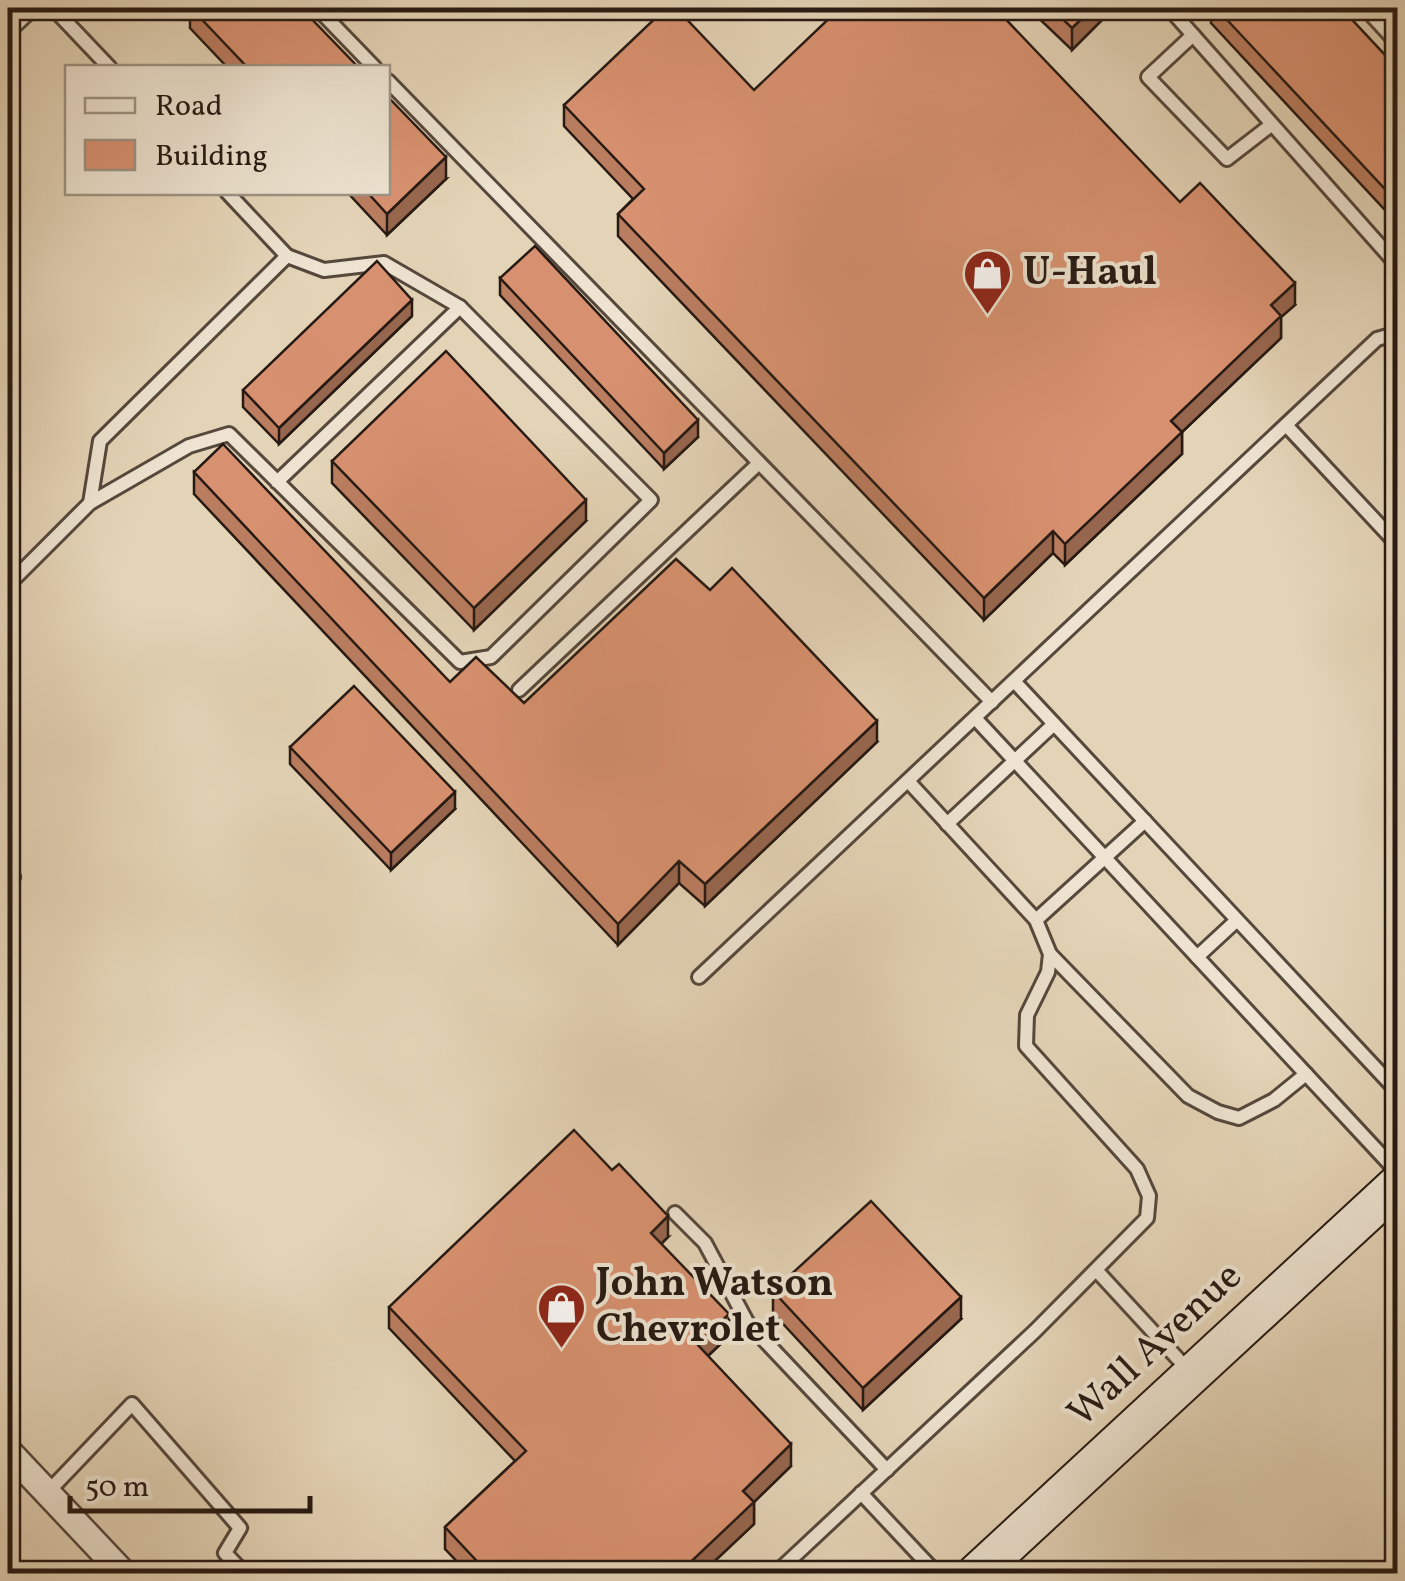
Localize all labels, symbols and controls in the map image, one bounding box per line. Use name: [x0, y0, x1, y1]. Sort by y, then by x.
legend: [65, 65, 390, 195]
text: Road: [155, 86, 223, 128]
text: Building: [155, 136, 268, 178]
place label: U-Haul: [1023, 246, 1157, 302]
shop icon: U-Haul: [962, 248, 1014, 316]
street label: Wall Avenue: [1056, 1251, 1256, 1441]
place label: John Watson Chevrolet: [595, 1257, 833, 1359]
shop icon: John Watson Chevrolet: [535, 1282, 587, 1350]
scale bar: [70, 1451, 310, 1513]
text: 50 m: [85, 1467, 149, 1509]

